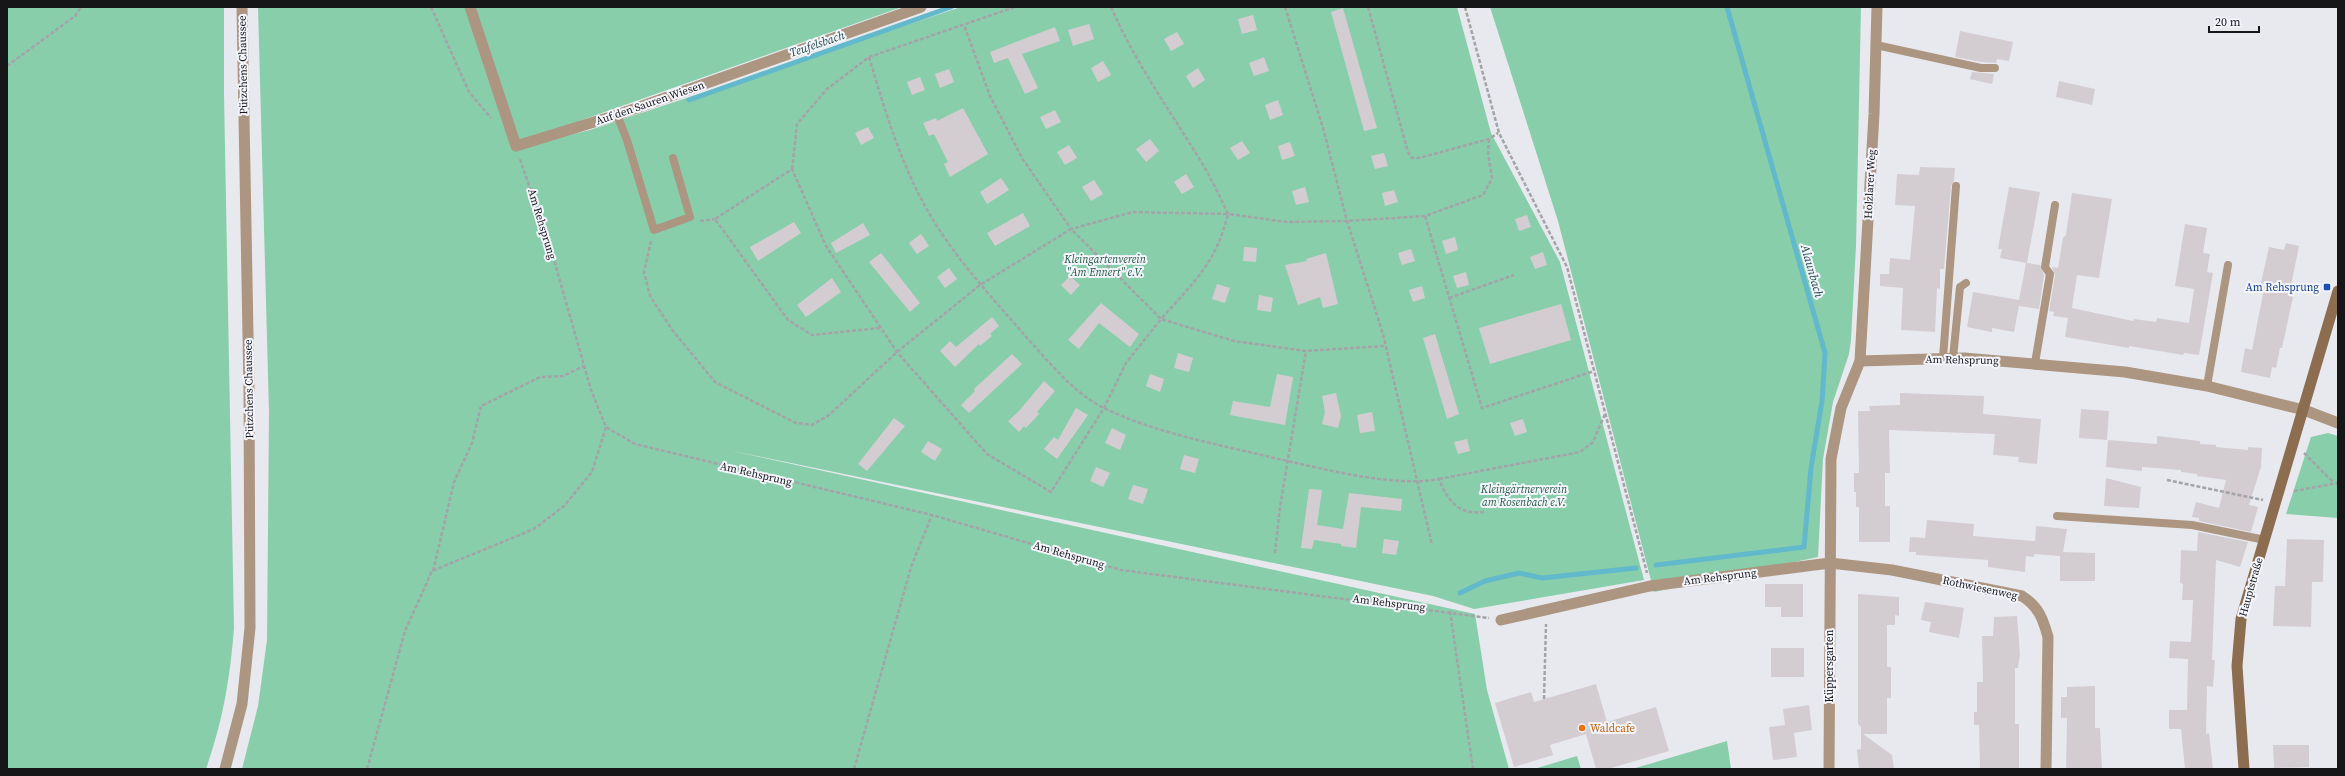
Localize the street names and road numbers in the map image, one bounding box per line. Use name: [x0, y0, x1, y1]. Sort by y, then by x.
street label: Pützchens Chaussee: [235, 15, 251, 115]
street label: Auf den Sauren Wiesen: [594, 77, 707, 129]
street label: Holzlarer Weg: [1861, 149, 1879, 219]
street label: Am Rehsprung: [524, 187, 560, 262]
street label: Pützchens Chaussee: [241, 339, 257, 439]
street label: Am Rehsprung: [1925, 352, 1999, 368]
street label: Am Rehsprung: [719, 458, 794, 490]
street label: Am Rehsprung: [1032, 538, 1107, 572]
street label: Hauptstraße: [2235, 555, 2267, 618]
street label: Am Rehsprung: [1683, 565, 1758, 589]
street label: Rothwiesenweg: [1941, 573, 2019, 603]
street label: Am Rehsprung: [1352, 591, 1427, 615]
street label: Küppersgarten: [1822, 629, 1837, 702]

